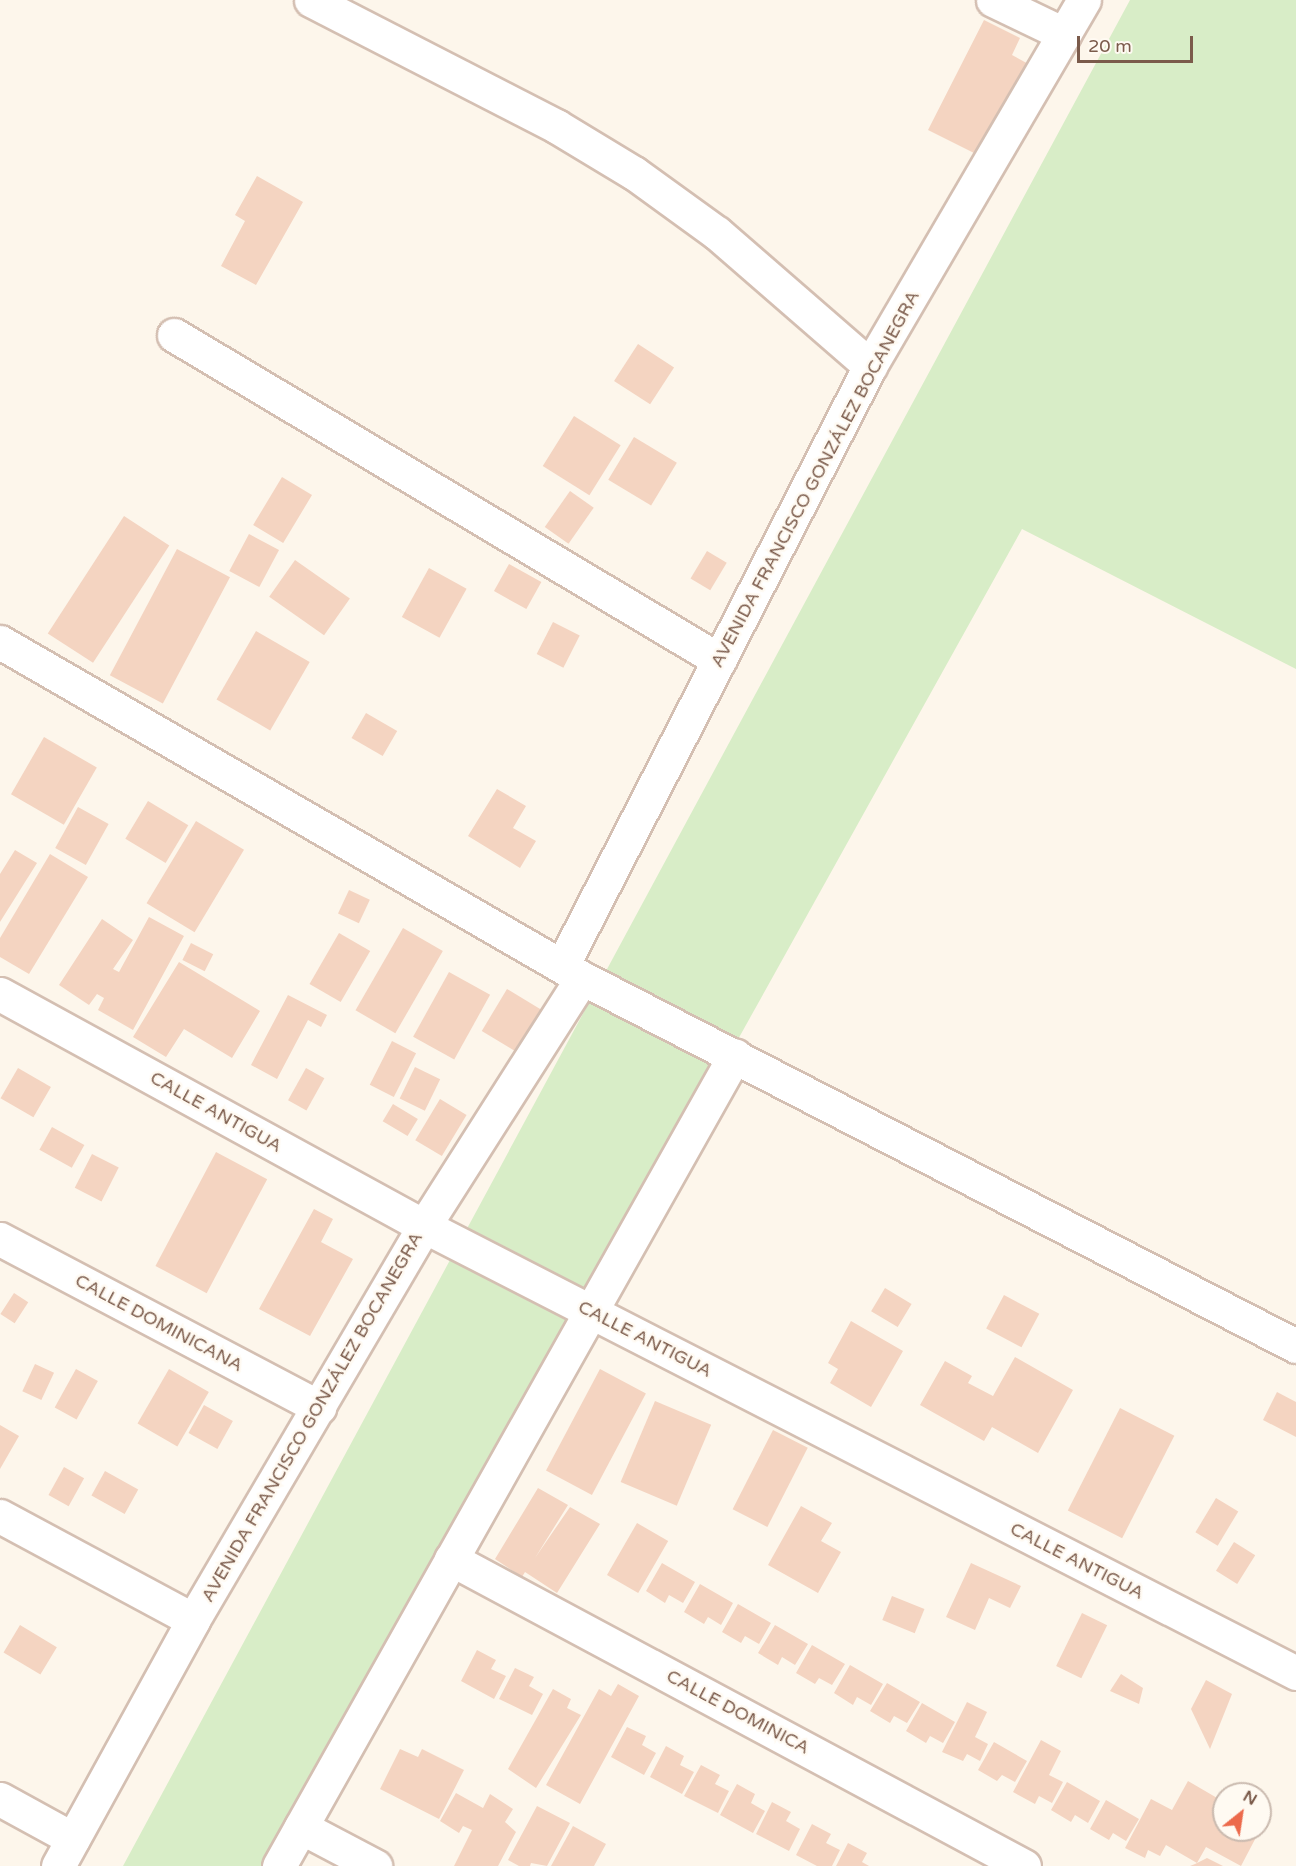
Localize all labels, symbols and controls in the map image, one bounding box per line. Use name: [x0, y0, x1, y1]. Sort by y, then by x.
scale bar: [1080, 24, 1196, 62]
text: 20 m: [1088, 35, 1132, 57]
street label: AVENIDA FRANCISCO GONZÁLEZ BOCANEGRA: [706, 287, 924, 671]
street label: CALLE ANTIGUA: [146, 1067, 286, 1157]
street label: AVENIDA FRANCISCO GONZÁLEZ BOCANEGRA: [197, 1228, 427, 1606]
street label: CALLE DOMINICANA: [71, 1270, 247, 1376]
street label: CALLE ANTIGUA: [575, 1296, 715, 1382]
street label: CALLE ANTIGUA: [1007, 1518, 1147, 1604]
street label: CALLE DOMINICA: [663, 1665, 813, 1759]
north arrow: [1212, 1782, 1272, 1842]
text: N: [1239, 1786, 1261, 1810]

